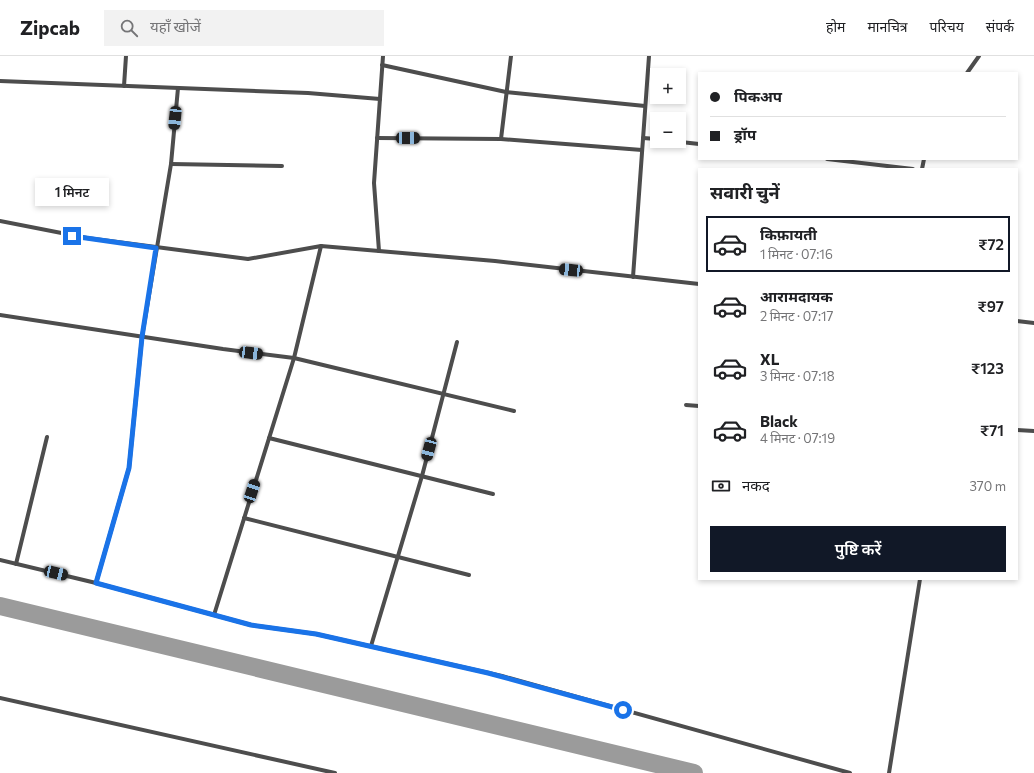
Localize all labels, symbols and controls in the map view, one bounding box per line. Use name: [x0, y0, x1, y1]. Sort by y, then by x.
search box: [104, 10, 384, 46]
text: Zipcab: [20, 16, 80, 39]
icon: search: [118, 17, 140, 39]
text: यहाँ खोजें: [150, 17, 201, 35]
text: होम: [826, 18, 845, 35]
text: मानचित्र: [867, 18, 908, 35]
text: परिचय: [930, 18, 964, 35]
text: संपर्क: [986, 18, 1014, 35]
map controls: [650, 68, 686, 148]
button: +: [650, 68, 686, 104]
text: पिकअप: [734, 87, 782, 105]
car: [168, 105, 182, 131]
button: −: [650, 112, 686, 148]
text: ड्रॉप: [734, 125, 756, 143]
car: [396, 132, 420, 144]
callout: 1 मिनट: [35, 178, 109, 206]
text: सवारी चुनें: [710, 181, 780, 203]
text: 1 मिनट: [55, 184, 89, 200]
text: किफ़ायती: [760, 225, 817, 243]
icon: car: [712, 226, 748, 262]
route end: [63, 227, 81, 245]
text: ₹72: [978, 235, 1004, 253]
text: 1 मिनट · 07:16: [760, 246, 833, 262]
car: [558, 263, 584, 277]
text: आरामदायक: [760, 287, 833, 305]
icon: car: [712, 288, 748, 324]
text: ₹97: [978, 297, 1004, 315]
text: 2 मिनट · 07:17: [760, 308, 833, 324]
car: [238, 346, 264, 360]
icon: car: [712, 350, 748, 386]
text: XL: [760, 350, 779, 368]
text: ₹123: [971, 359, 1004, 377]
text: 3 मिनट · 07:18: [760, 368, 835, 384]
icon: car: [712, 412, 748, 448]
text: Black: [760, 412, 798, 430]
text: ₹71: [980, 421, 1004, 439]
text: 4 मिनट · 07:19: [760, 430, 835, 446]
car: [420, 436, 438, 462]
icon: cash: [710, 475, 732, 497]
text: नकद: [742, 476, 770, 494]
car: [243, 478, 261, 504]
text: 370 m: [969, 478, 1006, 494]
button: पुष्टि करें: [710, 526, 1006, 572]
car: [43, 564, 69, 582]
route start: [614, 701, 632, 719]

